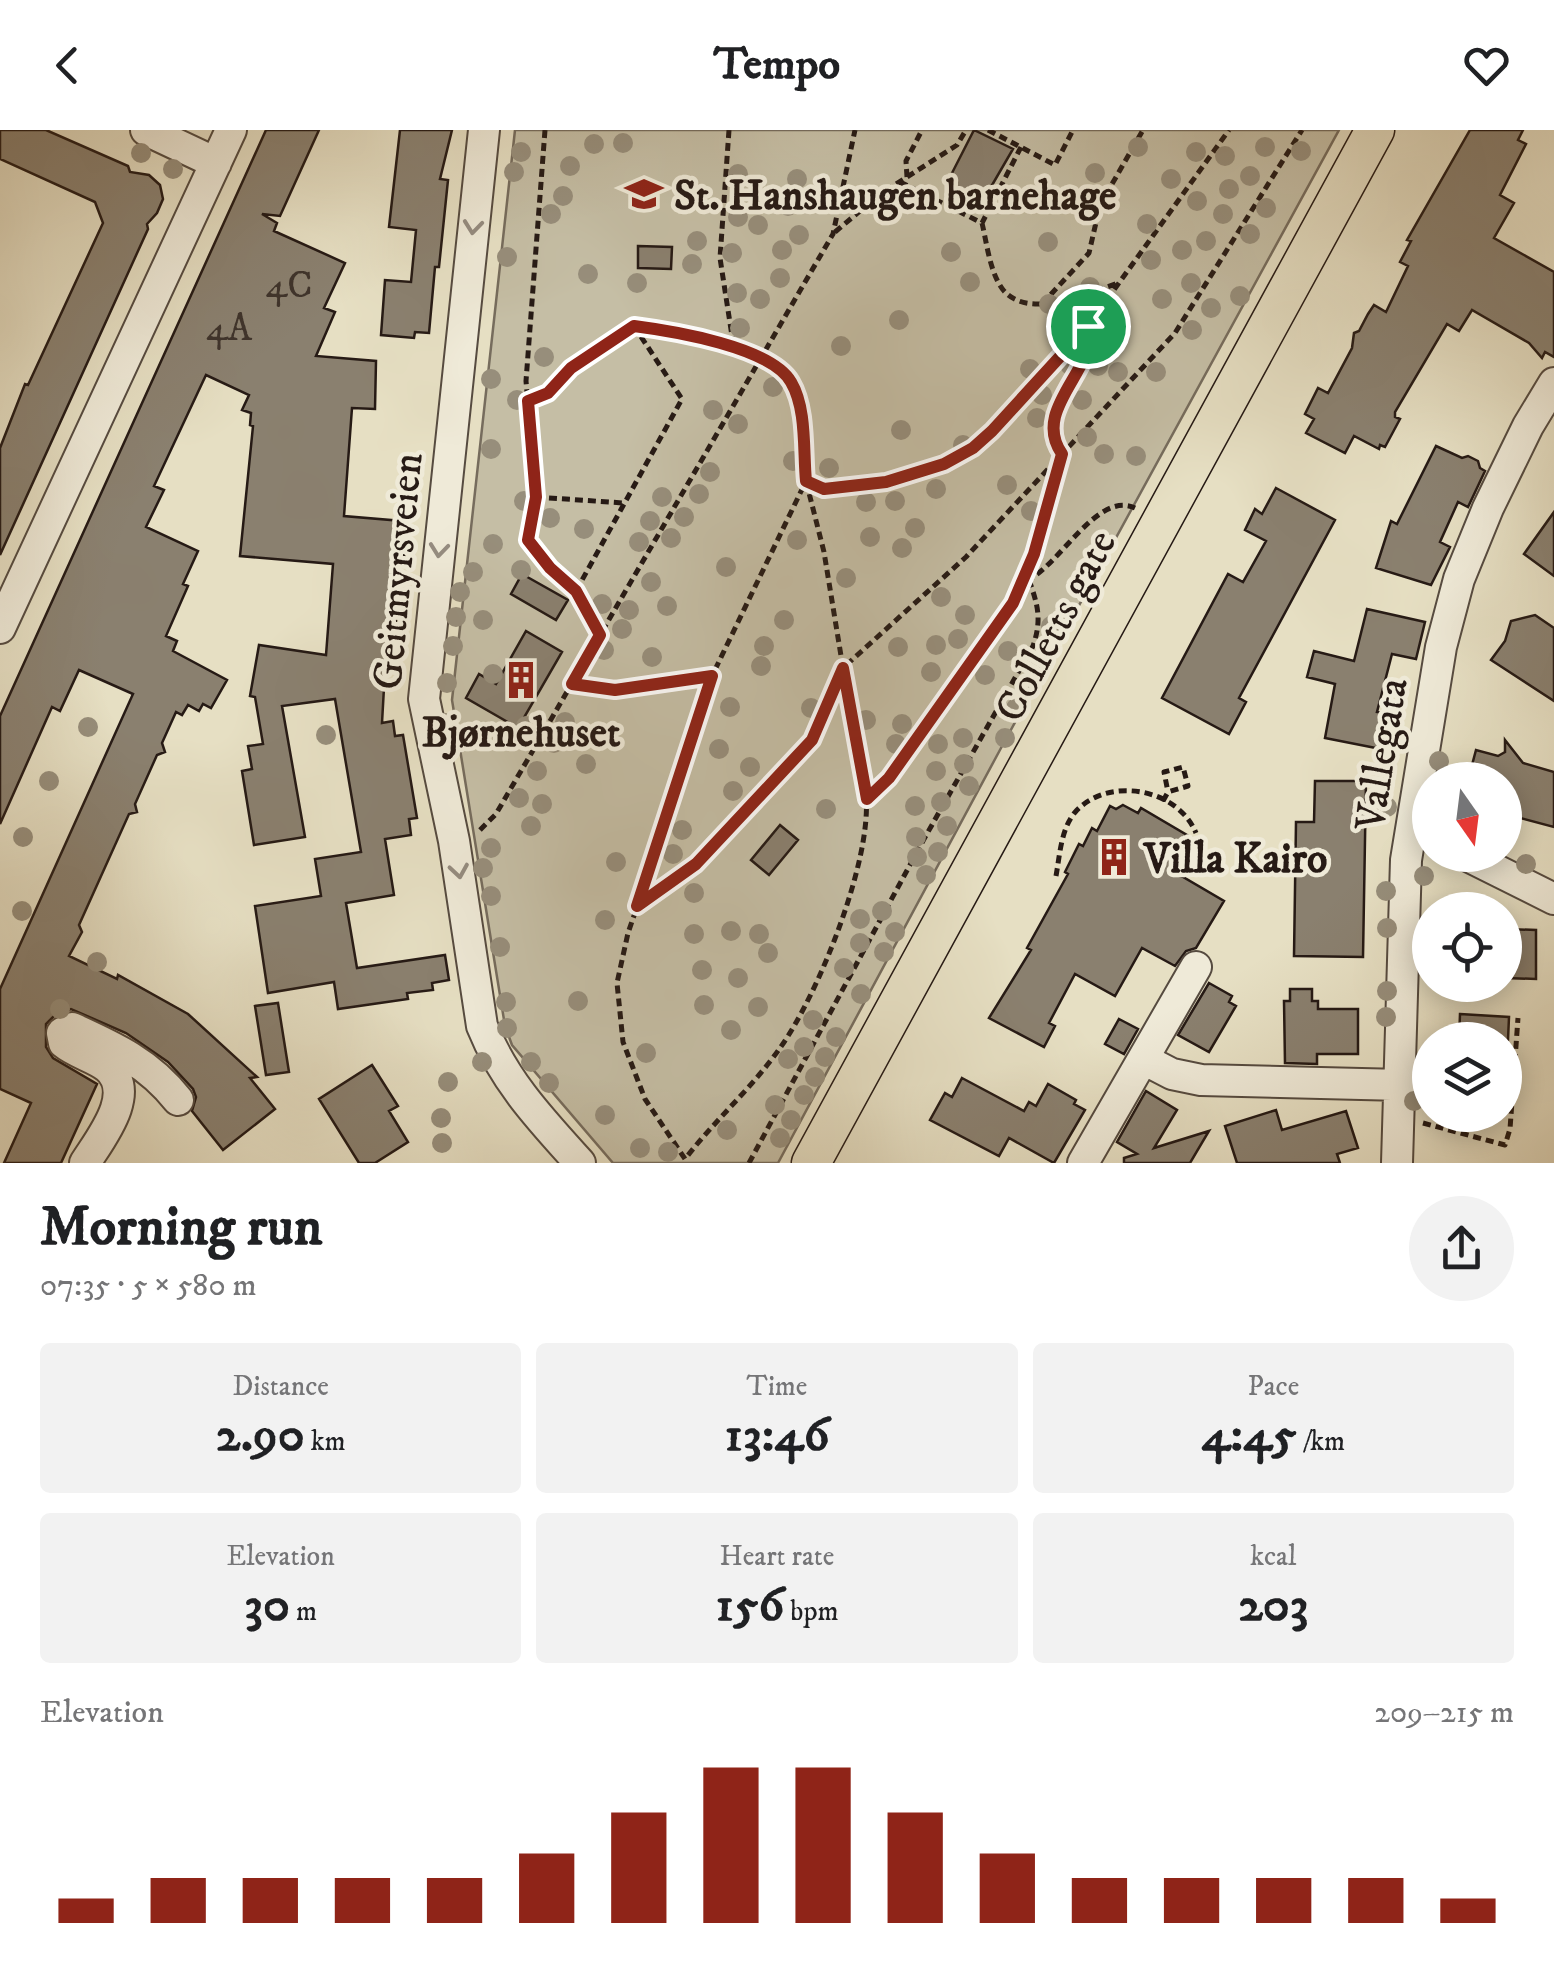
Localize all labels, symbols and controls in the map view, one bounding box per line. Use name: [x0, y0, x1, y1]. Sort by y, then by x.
text: Tempo: [714, 37, 840, 93]
icon: back: [40, 38, 95, 93]
icon: heart: [1459, 38, 1514, 93]
place label: St. Hanshaugen barnehage: [674, 171, 1116, 223]
school or university icon: St. Hanshaugen barnehage: [623, 173, 665, 215]
one-way arrow: [463, 219, 484, 235]
house number: 4C: [265, 262, 313, 310]
pin: [1046, 284, 1131, 369]
icon: arrive: [1061, 299, 1116, 354]
house number: 4A: [206, 305, 253, 353]
street label: Geitmyrsveien: [363, 451, 435, 692]
street label: Colletts gate: [984, 522, 1129, 731]
one-way arrow: [428, 542, 450, 558]
building icon: Bjørnehuset: [500, 659, 542, 701]
street label: Vallegata: [1345, 674, 1421, 836]
place label: Bjørnehuset: [422, 708, 621, 760]
north arrow: [1412, 762, 1522, 872]
map controls: [1412, 762, 1522, 1132]
place label: Villa Kairo: [1142, 834, 1327, 886]
building icon: Villa Kairo: [1093, 836, 1135, 878]
one-way arrow: [447, 863, 468, 879]
button: locate: [1412, 892, 1522, 1002]
button: layers: [1412, 1022, 1522, 1132]
text: Morning run: [40, 1194, 322, 1263]
button: share: [1409, 1196, 1514, 1301]
text: 07:35 · 5 × 580 m: [40, 1266, 257, 1306]
text: Distance: [232, 1369, 329, 1404]
text: Time: [747, 1369, 807, 1404]
text: Pace: [1247, 1369, 1299, 1404]
text: 2.90: [216, 1404, 305, 1467]
text: 13:46: [725, 1404, 829, 1467]
text: 4:45: [1201, 1404, 1297, 1467]
text: km: [305, 1424, 346, 1459]
text: /km: [1297, 1424, 1345, 1459]
text: Elevation: [226, 1539, 335, 1574]
text: Heart rate: [720, 1539, 834, 1574]
text: kcal: [1250, 1539, 1296, 1574]
text: 30: [244, 1574, 290, 1637]
text: 156: [715, 1574, 784, 1637]
text: 203: [1238, 1574, 1308, 1637]
text: m: [290, 1594, 317, 1629]
text: bpm: [784, 1594, 839, 1629]
text: Elevation: [40, 1693, 164, 1733]
text: 209–215 m: [1374, 1693, 1514, 1733]

